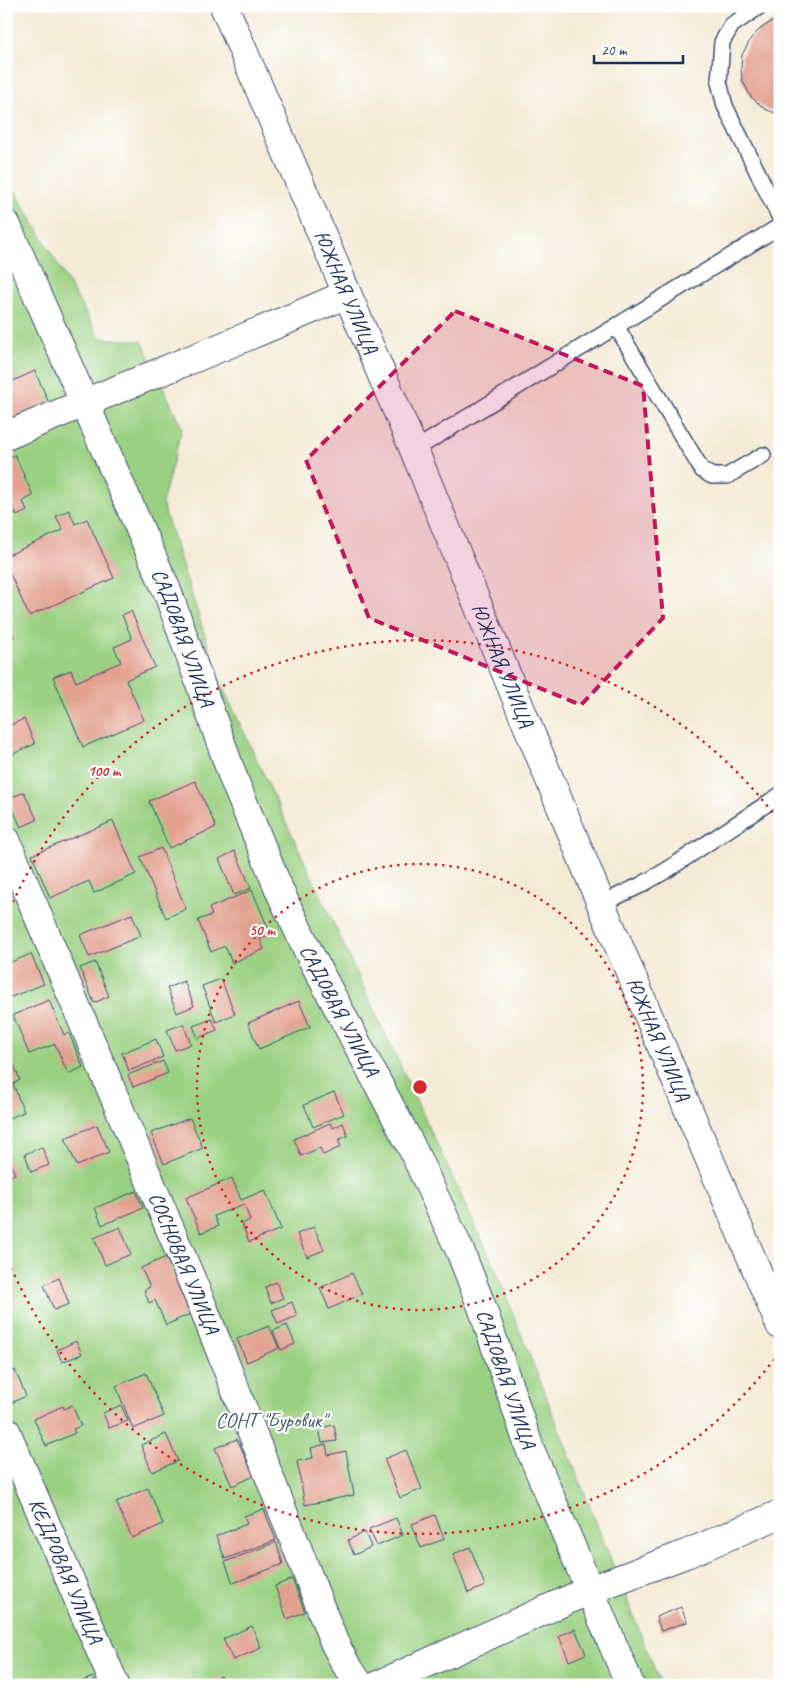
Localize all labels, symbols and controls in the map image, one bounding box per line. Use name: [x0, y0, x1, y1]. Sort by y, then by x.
scale bar: [594, 32, 682, 64]
text: 20 m: [601, 41, 628, 60]
street label: ЮЖНАЯ УЛИЦА: [309, 226, 384, 358]
street label: САДОВАЯ УЛИЦА: [146, 564, 220, 711]
street label: ЮЖНАЯ УЛИЦА: [466, 600, 540, 732]
text: 100 m: [88, 762, 122, 781]
text: 50 m: [249, 921, 276, 940]
street label: САДОВАЯ УЛИЦА: [294, 941, 385, 1082]
street label: ЮЖНАЯ УЛИЦА: [621, 974, 696, 1105]
centre of rings: [411, 1078, 429, 1096]
street label: СОСНОВАЯ УЛИЦА: [143, 1188, 226, 1339]
street label: САДОВАЯ УЛИЦА: [471, 1306, 542, 1453]
park label: СОНТ "Буровик": [216, 1407, 330, 1433]
street label: КЕДРОВАЯ УЛИЦА: [23, 1494, 109, 1649]

